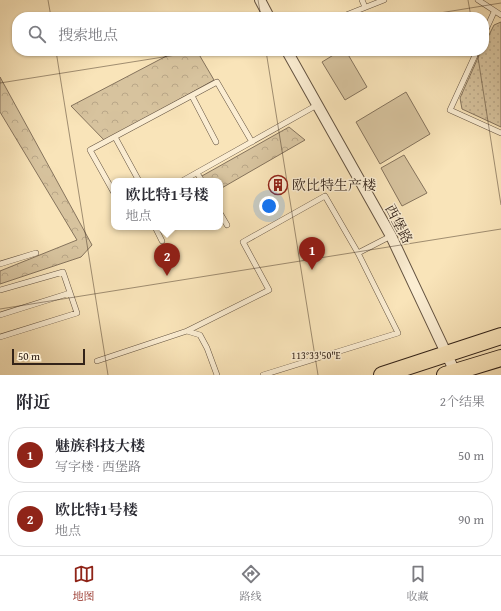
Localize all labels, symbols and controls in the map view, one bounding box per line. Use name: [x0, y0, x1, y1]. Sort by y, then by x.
search box: [12, 12, 489, 56]
icon: search: [26, 23, 48, 45]
text: 搜索地点: [58, 24, 118, 45]
building icon: 欧比特生产楼: [267, 174, 289, 196]
place label: 欧比特生产楼: [292, 175, 376, 195]
popup: [111, 178, 223, 230]
text: 欧比特1号楼: [126, 184, 208, 205]
your location: [259, 196, 279, 216]
street label: 西堡路: [380, 201, 418, 247]
text: 地点: [126, 206, 152, 225]
pin: 1: [299, 237, 325, 270]
pin: 2: [154, 243, 180, 276]
scale bar: [12, 347, 85, 366]
text: 50 m: [18, 348, 40, 364]
text: 113°33'50"E: [291, 348, 341, 363]
text: 附近: [16, 389, 50, 414]
text: 2个结果: [440, 392, 485, 411]
text: 魅族科技大楼: [55, 435, 145, 456]
text: 1: [27, 446, 33, 465]
text: 50 m: [458, 446, 484, 465]
text: 写字楼 · 西堡路: [55, 457, 141, 476]
text: 欧比特1号楼: [55, 499, 138, 520]
text: 2: [27, 510, 33, 529]
text: 90 m: [458, 510, 484, 529]
text: 地点: [55, 521, 81, 540]
tab: 地图: [73, 563, 95, 604]
tab: 路线: [240, 563, 262, 604]
tab: 收藏: [407, 563, 429, 604]

